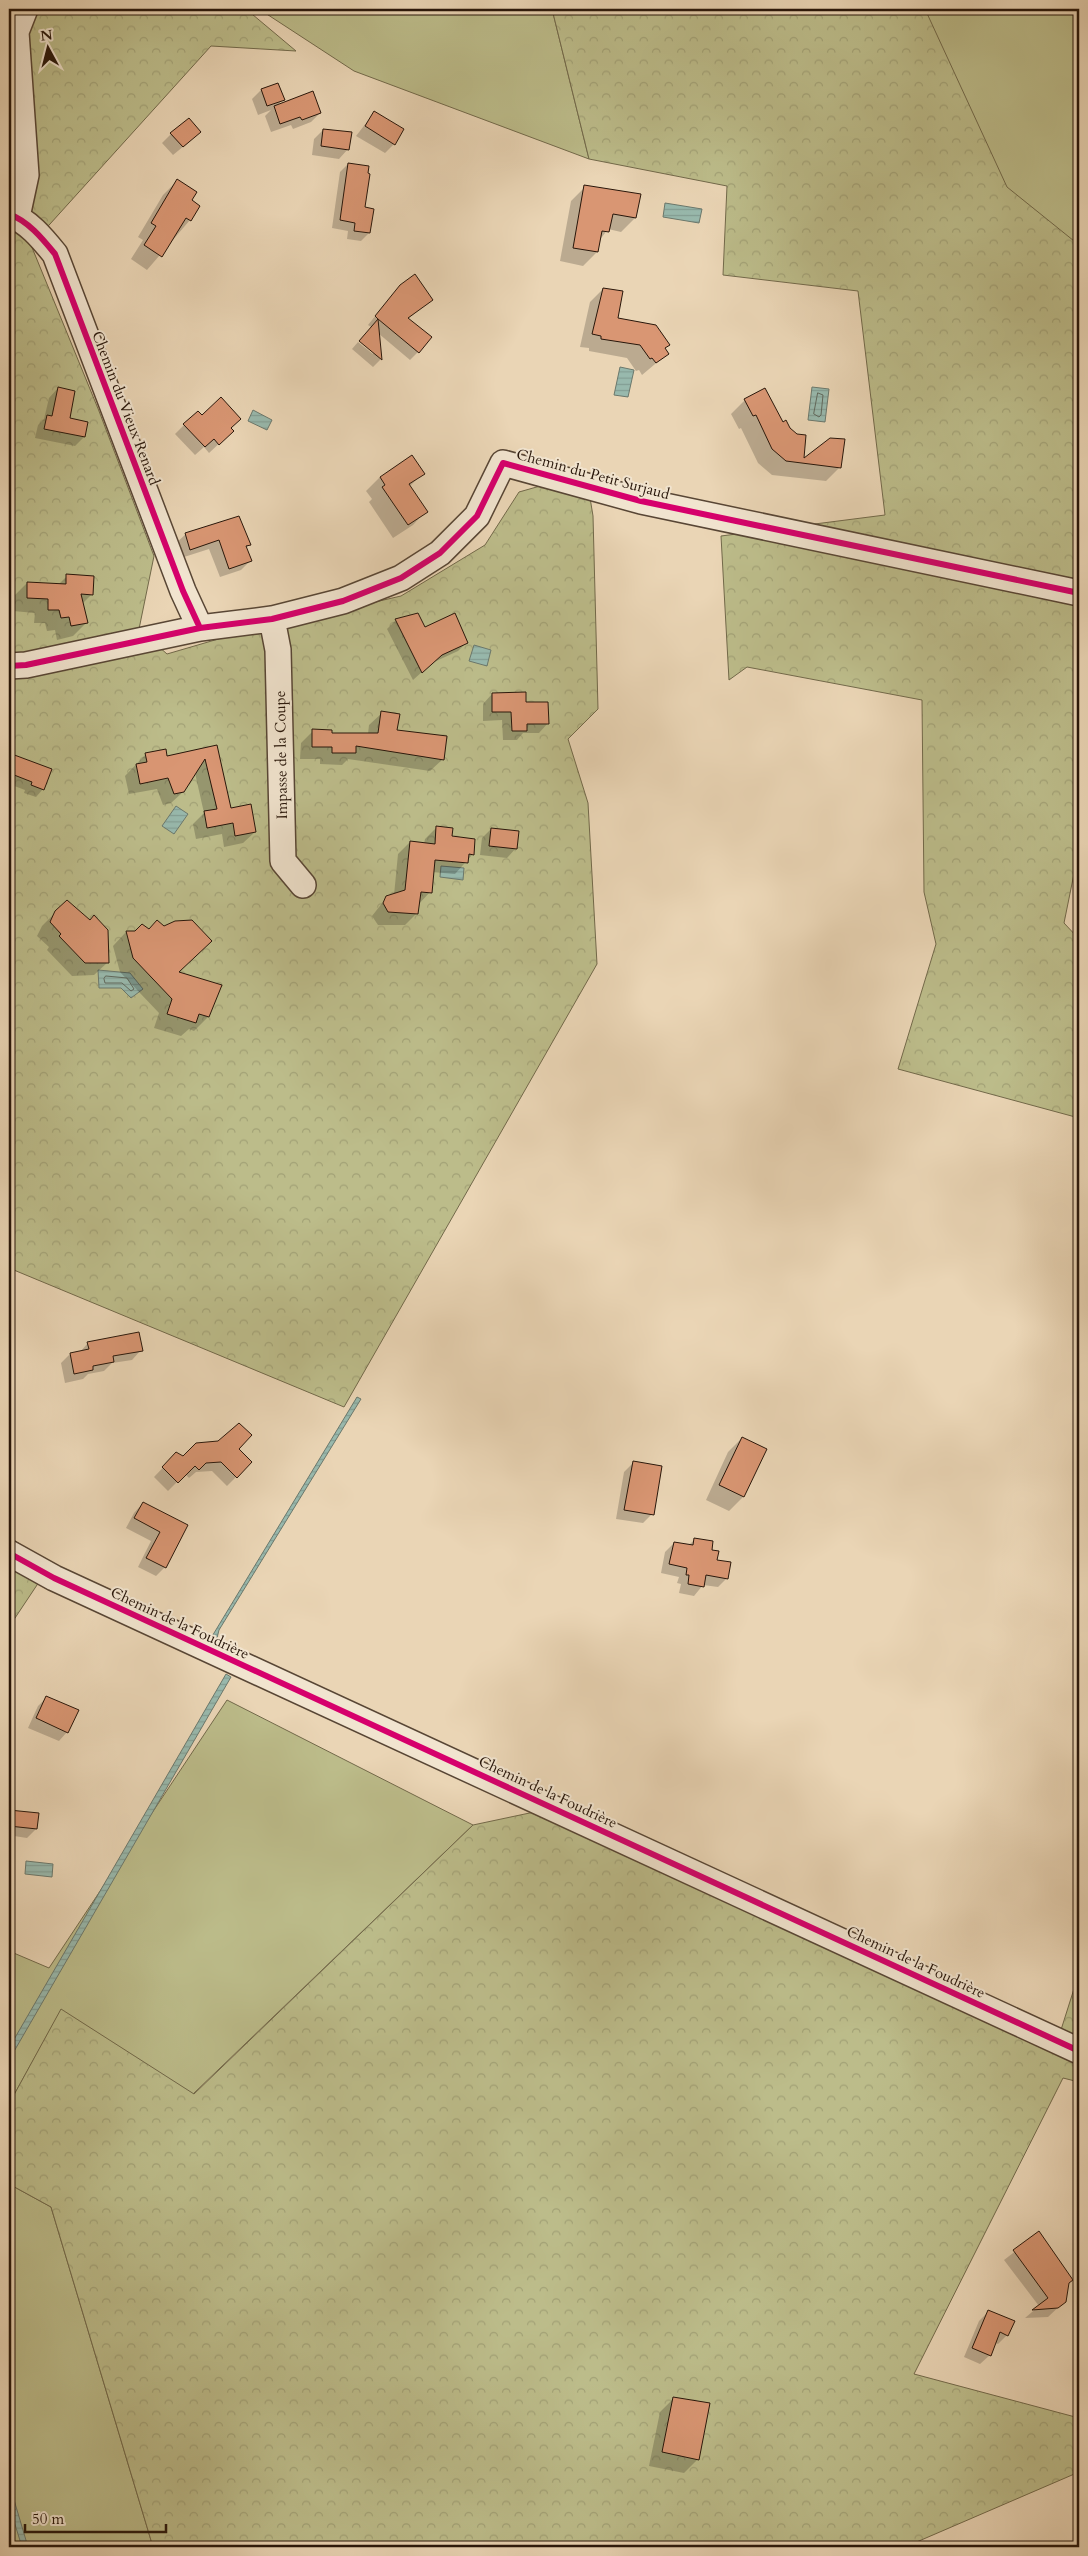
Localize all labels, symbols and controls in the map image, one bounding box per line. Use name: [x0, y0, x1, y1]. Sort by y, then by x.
north arrow: [22, 22, 72, 72]
text: N: [39, 25, 54, 46]
street label: Chemin du Vieux Renard: [87, 328, 165, 488]
street label: Chemin du Petit Surjaud: [514, 444, 672, 504]
street label: Impasse de la Coupe: [270, 690, 292, 820]
street label: Chemin de la Foudrière: [107, 1582, 253, 1664]
street label: Chemin de la Foudrière: [475, 1751, 621, 1833]
street label: Chemin de la Foudrière: [843, 1921, 989, 2003]
scale bar: [25, 2501, 166, 2533]
text: 50 m: [32, 2509, 64, 2529]

